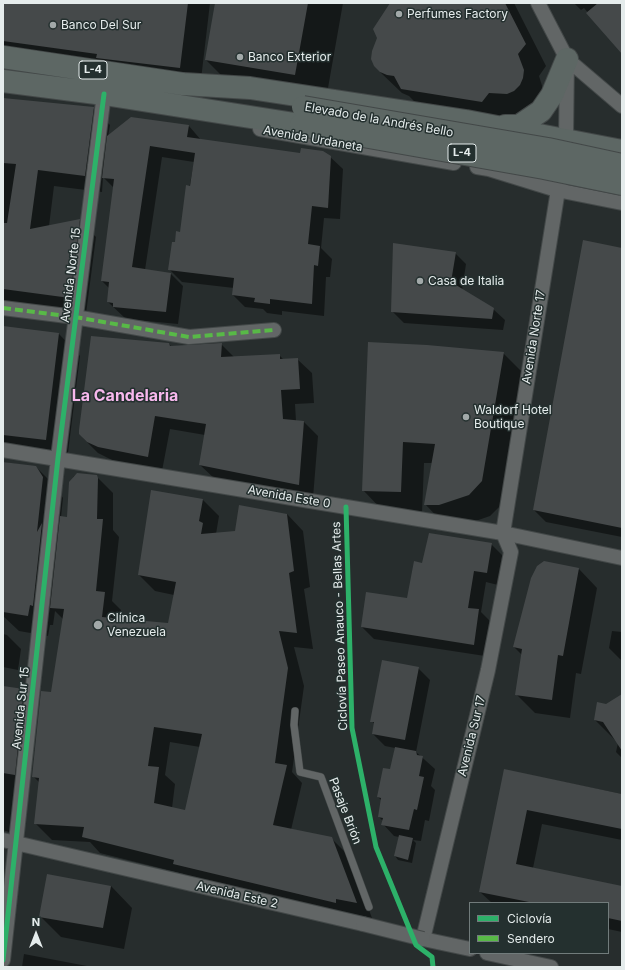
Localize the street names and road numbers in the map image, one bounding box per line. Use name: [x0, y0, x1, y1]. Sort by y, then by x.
road number: L-4: [79, 61, 107, 79]
street label: Elevado de la Andrés Bello: [304, 100, 454, 140]
street label: Avenida Urdaneta: [262, 123, 364, 155]
road number: L-4: [448, 144, 476, 162]
street label: Avenida Norte 15: [58, 227, 84, 323]
street label: Avenida Norte 17: [519, 289, 549, 385]
street label: Avenida Este 0: [247, 483, 331, 511]
street label: Ciclovía Paseo Anauco - Bellas Artes: [329, 521, 351, 731]
street label: Avenida Sur 15: [9, 666, 33, 750]
street label: Avenida Sur 17: [455, 694, 489, 778]
street label: Pasaje Brión: [326, 776, 364, 846]
street label: Avenida Este 2: [195, 879, 279, 911]

